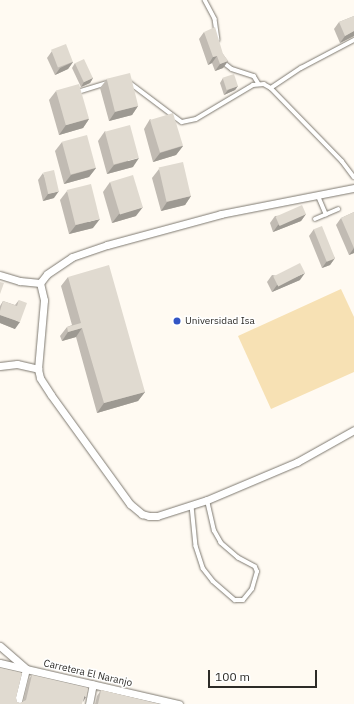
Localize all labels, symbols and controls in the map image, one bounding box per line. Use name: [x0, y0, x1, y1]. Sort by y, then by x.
place label: Universidad Isa: [185, 315, 255, 327]
marker: Universidad Isa: [172, 316, 182, 326]
street label: Carretera El Naranjo: [42, 657, 134, 689]
scale bar: [210, 662, 319, 688]
text: 100 m: [215, 669, 250, 684]

